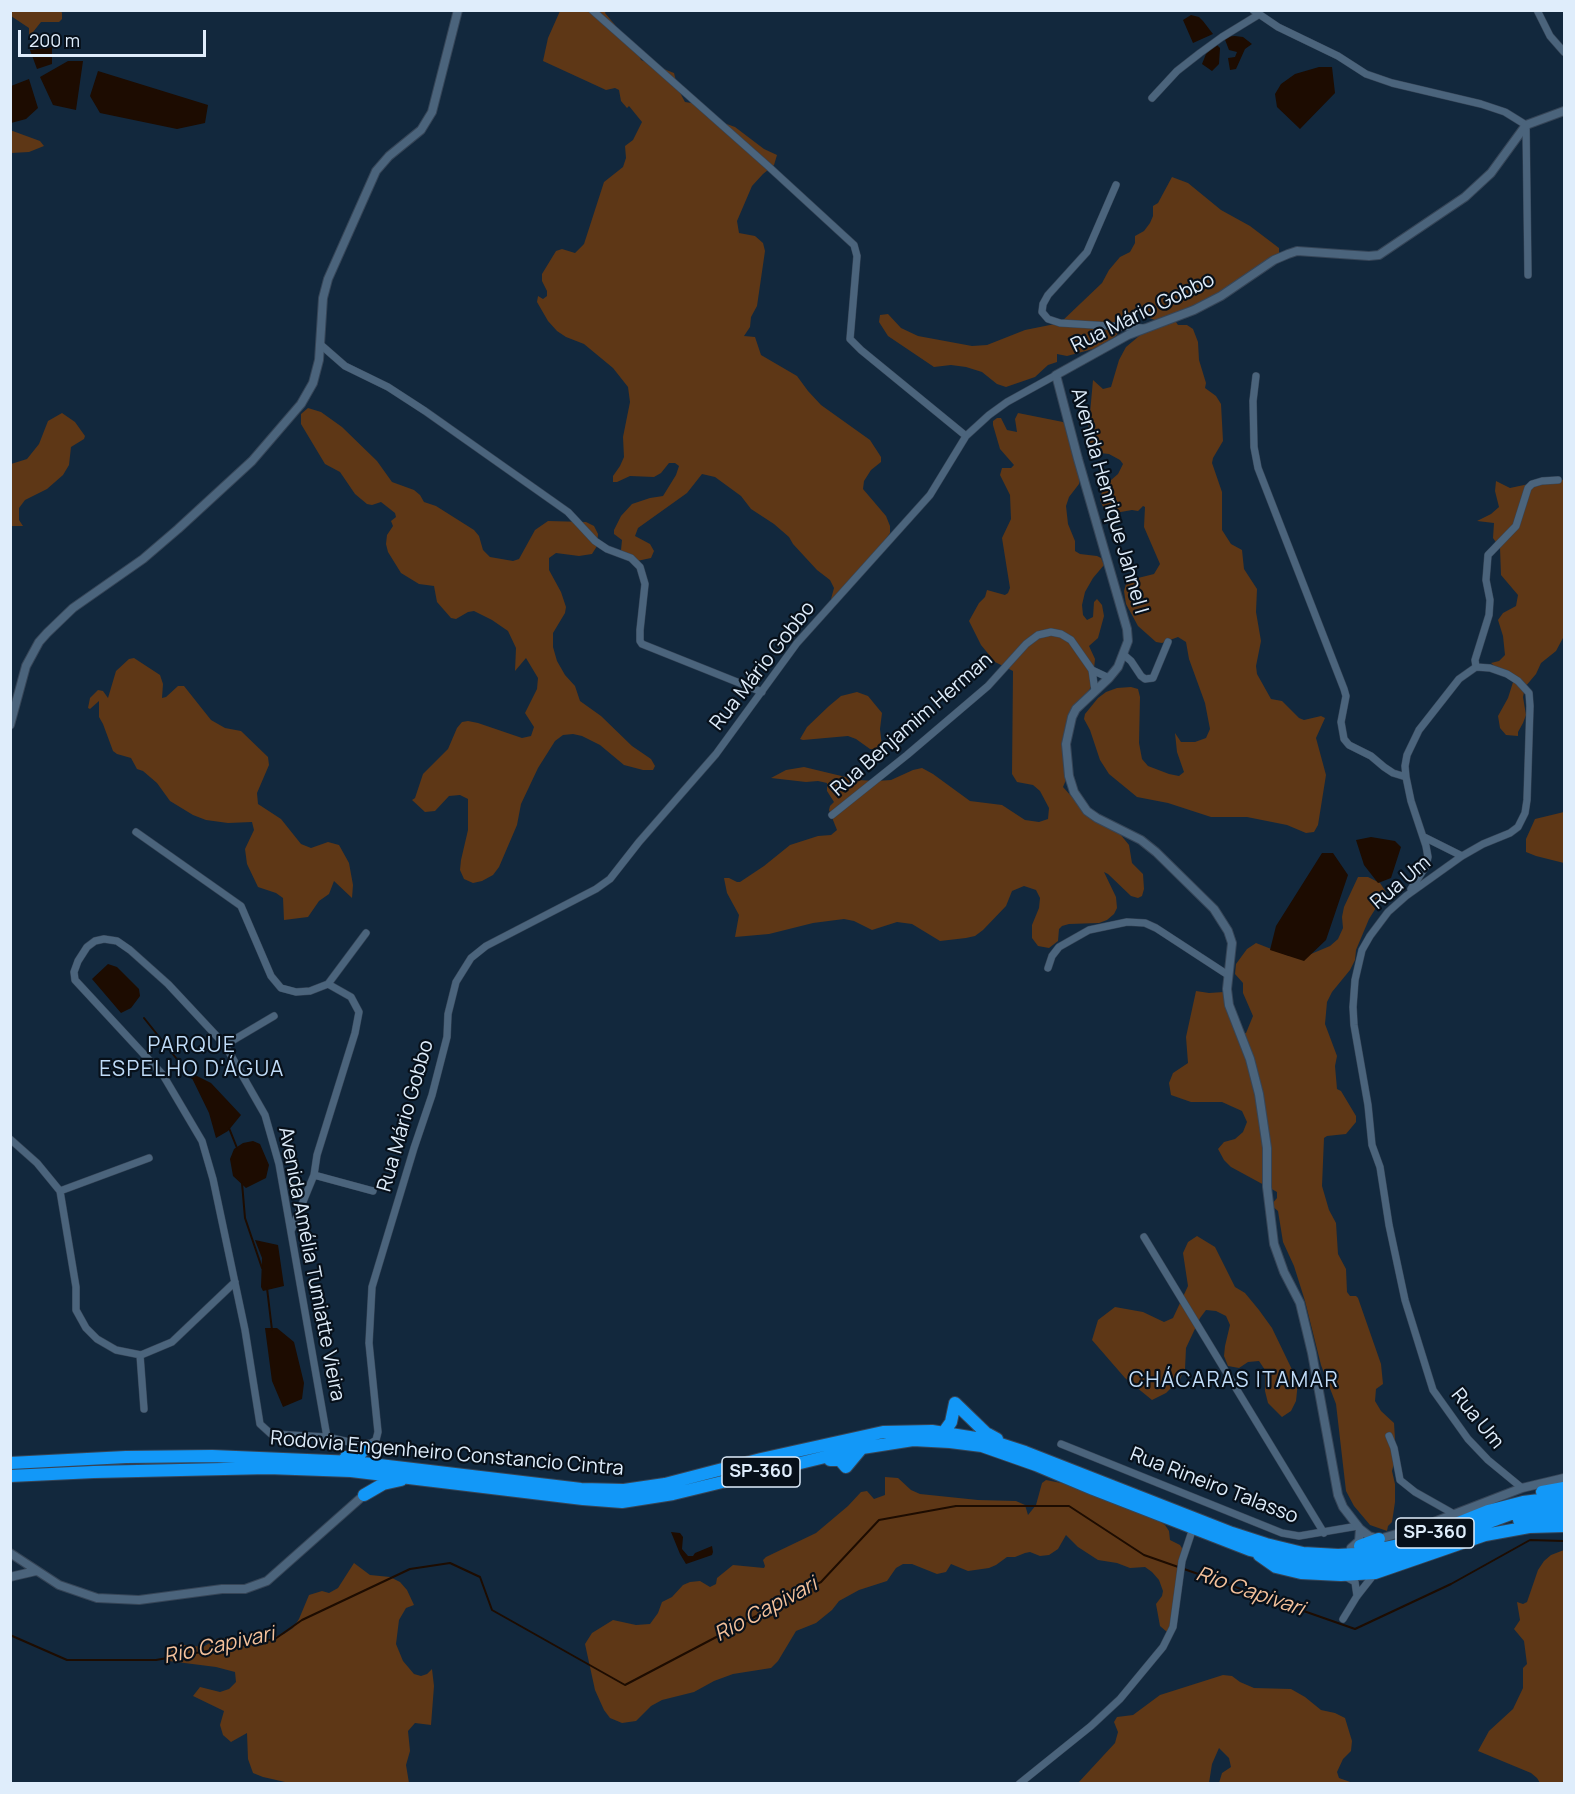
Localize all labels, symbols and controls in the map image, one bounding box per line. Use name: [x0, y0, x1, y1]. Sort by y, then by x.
scale bar: [21, 18, 208, 56]
text: 200 m: [29, 28, 80, 52]
street label: Rua Mário Gobbo: [1067, 268, 1219, 358]
street label: Avenida Henrique Jahnel I: [1065, 385, 1153, 617]
street label: Rua Mário Gobbo: [705, 597, 821, 735]
street label: Rua Benjamim Herman: [826, 648, 998, 802]
street label: Rua Um: [1366, 851, 1436, 915]
district label: PARQUE ESPELHO D'ÁGUA: [99, 1033, 285, 1083]
street label: Rua Mário Gobbo: [373, 1037, 439, 1195]
street label: Avenida Amélia Tumiatte Vieira: [273, 1125, 349, 1403]
district label: CHÁCARAS ITAMAR: [1129, 1368, 1339, 1394]
street label: Rua Um: [1445, 1384, 1509, 1454]
street label: Rodovia Engenheiro Constancio Cintra: [269, 1427, 625, 1481]
street label: Rua Rineiro Talasso: [1127, 1443, 1301, 1529]
road number: SP-360: [722, 1457, 800, 1487]
road number: SP-360: [1396, 1518, 1474, 1548]
water label: Rio Capivari: [1192, 1562, 1308, 1622]
water label: Rio Capivari: [710, 1572, 822, 1648]
water label: Rio Capivari: [161, 1622, 277, 1670]

